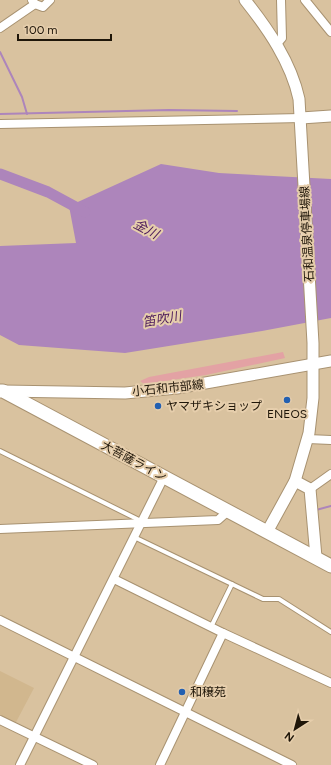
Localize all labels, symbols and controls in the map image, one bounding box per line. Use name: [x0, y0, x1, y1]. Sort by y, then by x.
scale bar: [18, 16, 111, 42]
text: 100 m: [24, 23, 58, 37]
street label: 石和温泉停車場線: [297, 186, 317, 282]
water label: 金川: [131, 216, 163, 243]
water label: 笛吹川: [141, 308, 184, 330]
street label: 小石和市部線: [131, 377, 205, 399]
marker: ENEOS: [282, 395, 292, 405]
place label: ヤマザキショップ: [166, 399, 262, 413]
marker: ヤマザキショップ: [153, 401, 163, 411]
place label: ENEOS: [267, 407, 307, 421]
street label: 大菩薩ライン: [99, 438, 169, 484]
place label: 和穣苑: [190, 685, 226, 699]
marker: 和穣苑: [177, 687, 187, 697]
north arrow: [275, 709, 315, 749]
text: N: [282, 729, 297, 744]

